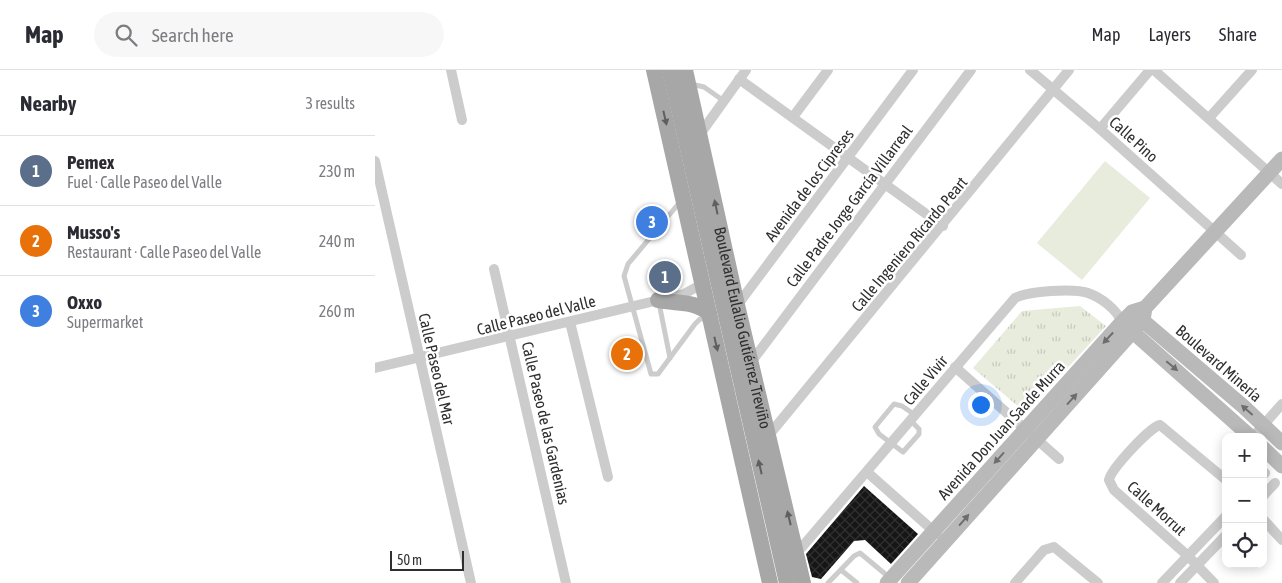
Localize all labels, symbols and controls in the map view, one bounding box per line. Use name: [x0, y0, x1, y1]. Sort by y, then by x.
search box: [94, 12, 444, 57]
text: Map: [25, 21, 64, 48]
icon: search: [112, 21, 140, 49]
text: Search here: [152, 24, 234, 46]
text: Map: [1091, 24, 1120, 45]
text: Layers: [1148, 24, 1191, 45]
text: Share: [1219, 24, 1257, 45]
text: Nearby: [20, 91, 76, 115]
text: 3 results: [305, 94, 355, 112]
one-way arrow: [661, 110, 669, 126]
street label: Calle Pino: [1106, 113, 1162, 165]
street label: Calle Padre Jorge García Villarreal: [782, 121, 917, 291]
street label: Avenida de los Cipreses: [761, 125, 858, 245]
text: Pemex: [67, 151, 115, 173]
text: 1: [32, 162, 40, 180]
text: 230 m: [319, 162, 355, 180]
text: Fuel · Calle Paseo del Valle: [67, 173, 222, 191]
street label: Calle Ingeniero Ricardo Peart: [848, 173, 971, 315]
one-way arrow: [712, 199, 720, 214]
pin: 3: [636, 203, 668, 241]
text: Musso's: [67, 221, 120, 243]
street label: Boulevard Eulalio Gutiérrez Treviño: [711, 225, 775, 430]
text: 2: [32, 232, 40, 250]
text: 240 m: [319, 232, 355, 250]
text: Restaurant · Calle Paseo del Valle: [67, 243, 261, 261]
pin: 1: [649, 258, 681, 296]
text: Oxxo: [67, 291, 102, 313]
street label: Calle Paseo del Valle: [475, 292, 597, 338]
text: 3: [32, 302, 40, 320]
text: 260 m: [319, 302, 355, 320]
street label: Calle Paseo del Mar: [415, 311, 459, 427]
text: Supermarket: [67, 313, 143, 331]
street label: Boulevard Minería: [1172, 321, 1266, 405]
one-way arrow: [1102, 331, 1114, 343]
pin: 2: [611, 335, 643, 373]
one-way arrow: [712, 337, 720, 352]
street label: Calle Paseo de las Gardenias: [519, 340, 574, 506]
street label: Calle Vivir: [899, 351, 951, 408]
street label: Avenida Don Juan Saade Murra: [934, 357, 1068, 503]
one-way arrow: [1166, 360, 1179, 371]
your location: [968, 392, 994, 418]
one-way arrow: [1066, 393, 1078, 405]
one-way arrow: [1241, 404, 1253, 416]
map controls: [1222, 433, 1267, 568]
button: +: [1222, 433, 1267, 478]
one-way arrow: [993, 451, 1004, 464]
one-way arrow: [756, 460, 764, 475]
street label: Calle Morrut: [1124, 477, 1190, 539]
button: −: [1222, 478, 1267, 523]
one-way arrow: [785, 511, 793, 526]
one-way arrow: [958, 515, 970, 527]
button: locate: [1222, 523, 1267, 568]
scale bar: [390, 548, 464, 571]
text: 50 m: [397, 552, 422, 568]

